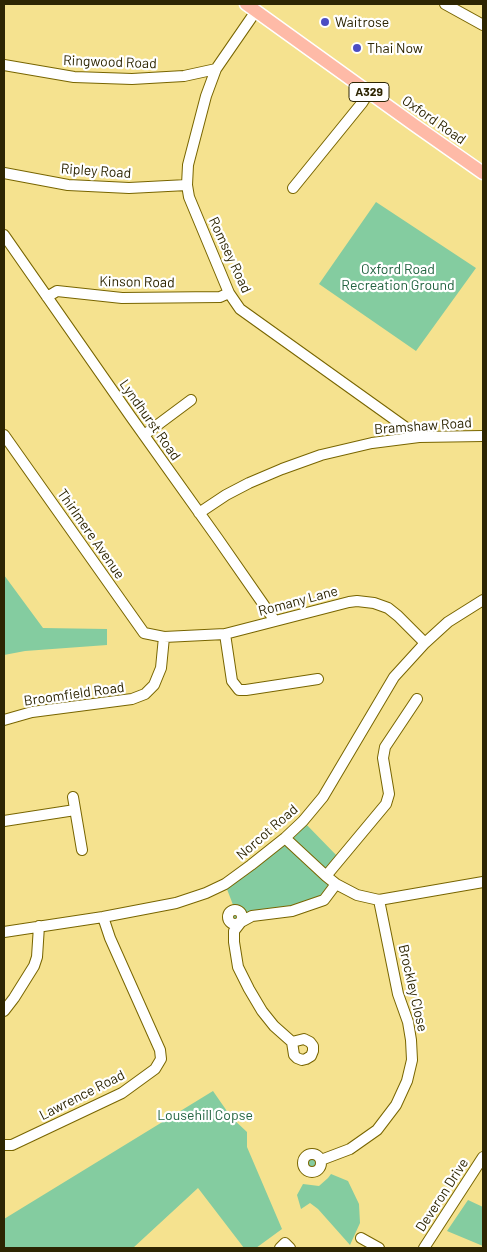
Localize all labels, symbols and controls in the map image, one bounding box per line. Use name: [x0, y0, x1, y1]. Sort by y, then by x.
place label: Waitrose: [335, 14, 389, 30]
marker: Waitrose: [319, 16, 331, 28]
place label: Thai Now: [367, 40, 423, 56]
marker: Thai Now: [351, 42, 363, 54]
street label: Ringwood Road: [63, 52, 157, 72]
road number: A329: [349, 82, 389, 101]
street label: Oxford Road: [399, 92, 469, 148]
street label: Ripley Road: [60, 160, 132, 182]
street label: Romsey Road: [205, 214, 255, 296]
park label: Oxford Road Recreation Ground: [341, 261, 455, 294]
street label: Kinson Road: [99, 273, 175, 291]
street label: Lyndhurst Road: [116, 376, 184, 464]
street label: Bramshaw Road: [374, 414, 472, 438]
street label: Thirlmere Avenue: [54, 486, 128, 582]
street label: Romany Lane: [256, 582, 340, 620]
street label: Broomfield Road: [23, 679, 125, 709]
street label: Norcot Road: [233, 801, 301, 863]
street label: Brockley Close: [395, 943, 431, 1033]
street label: Lawrence Road: [37, 1066, 127, 1124]
park label: Lousehill Copse: [157, 1107, 253, 1123]
street label: Deveron Drive: [412, 1155, 472, 1235]

